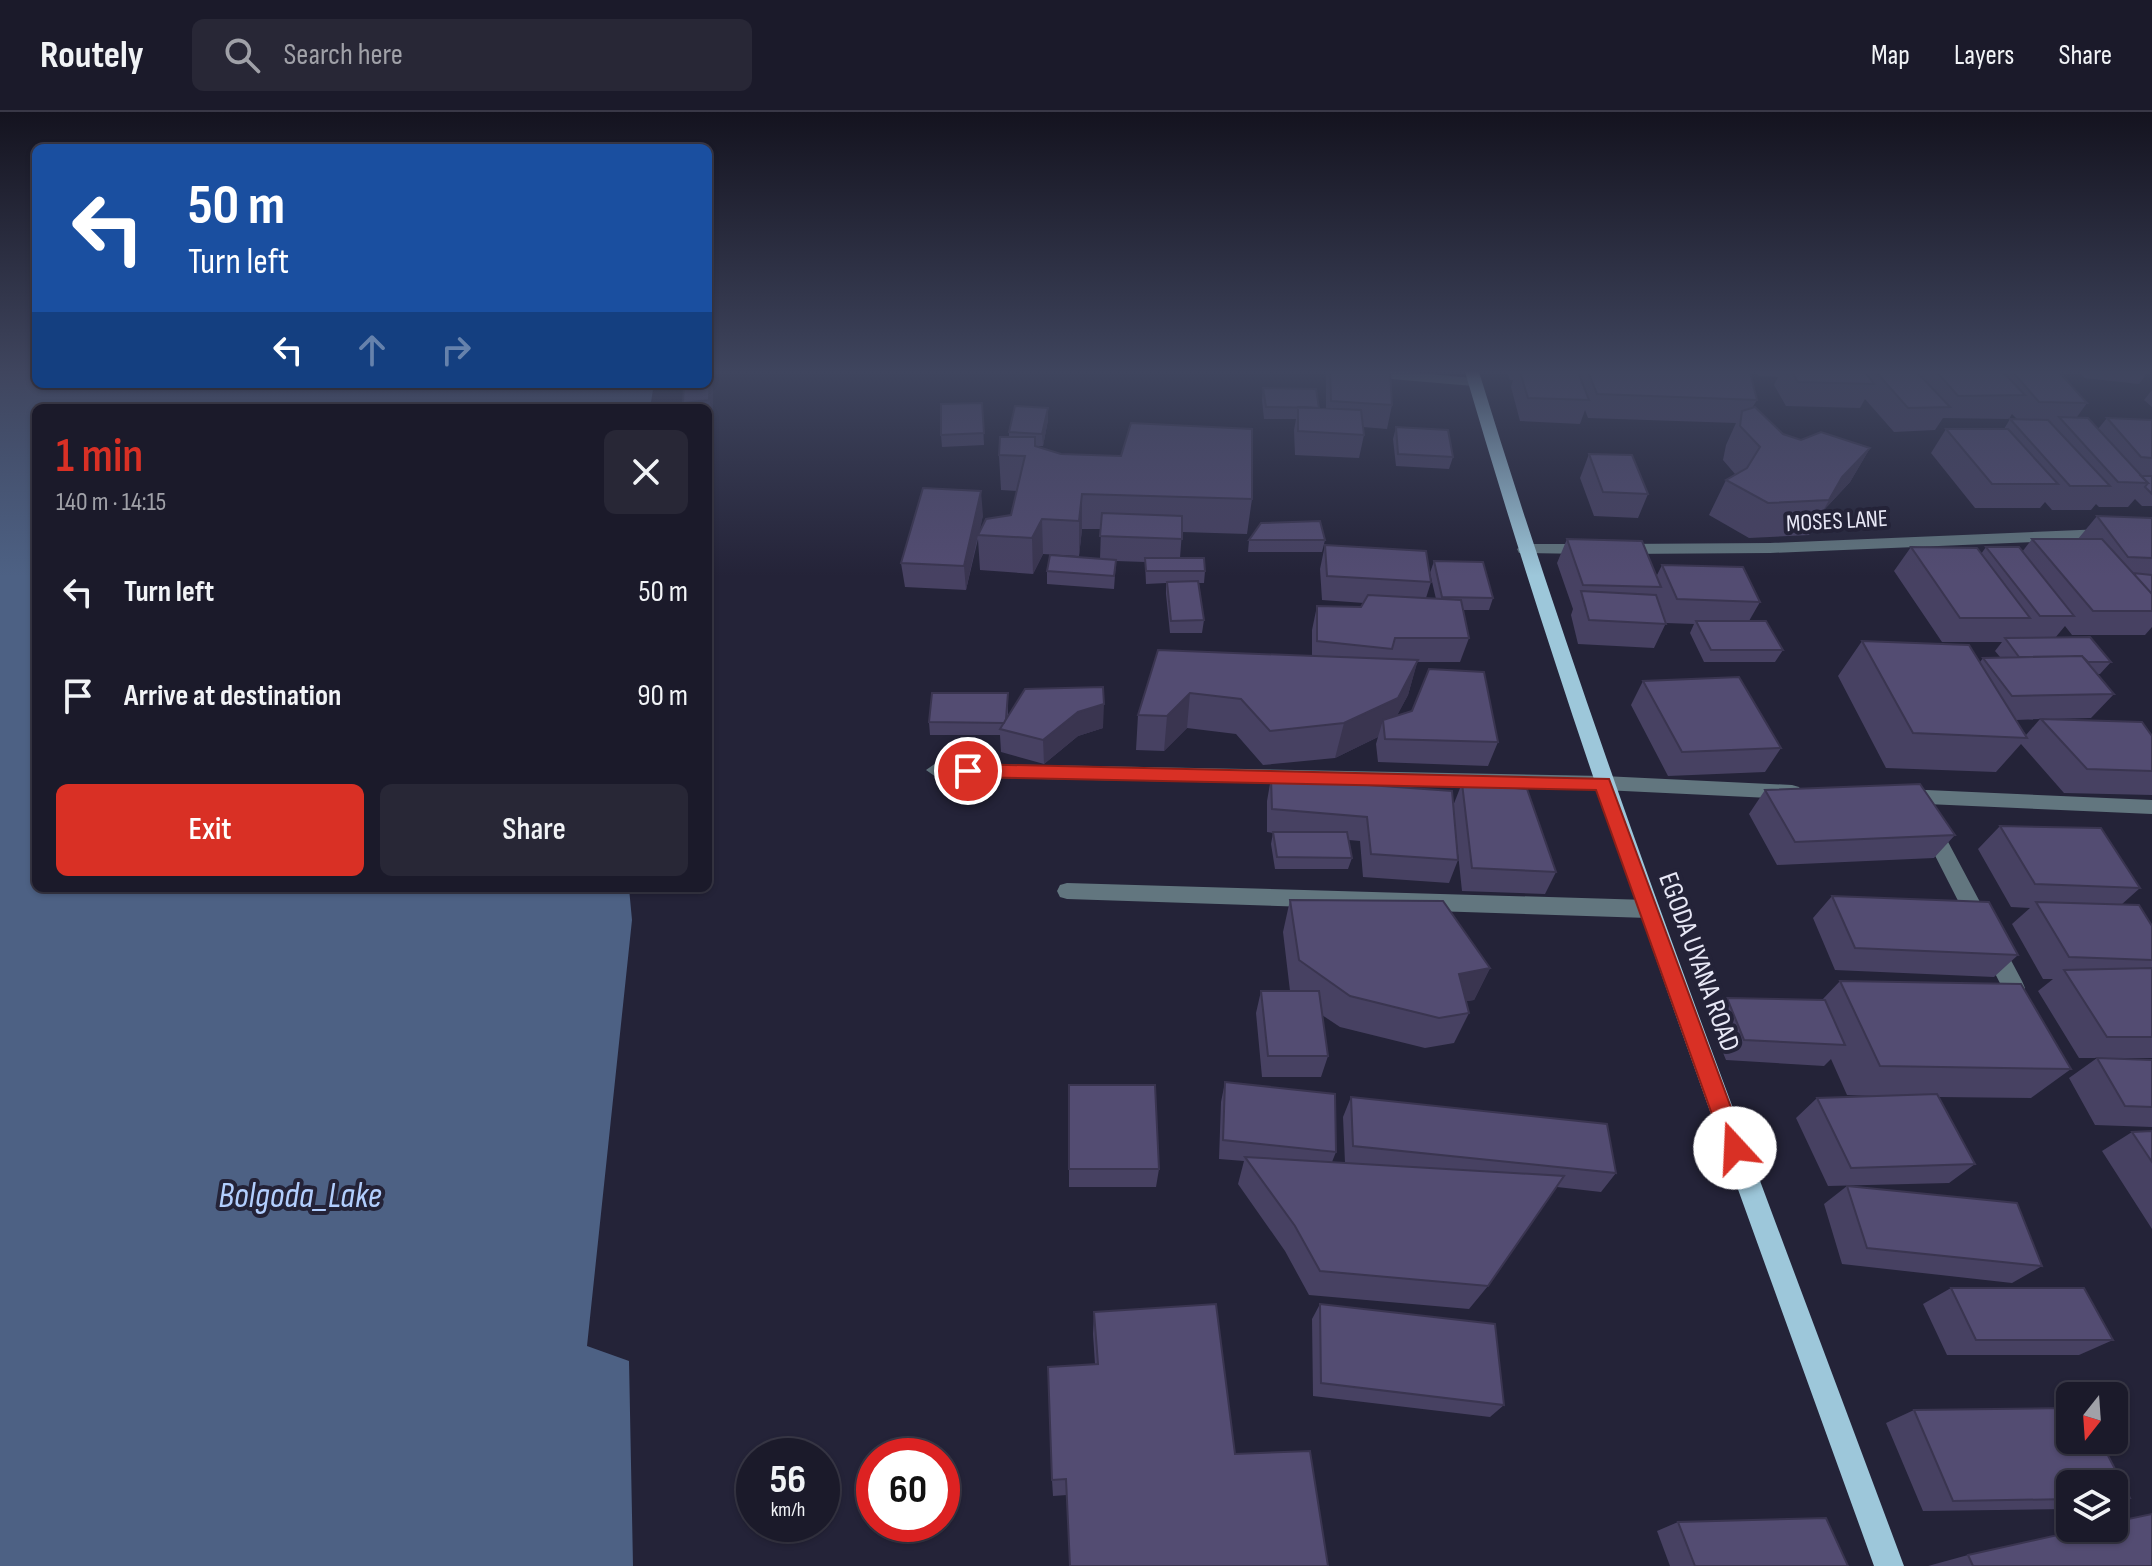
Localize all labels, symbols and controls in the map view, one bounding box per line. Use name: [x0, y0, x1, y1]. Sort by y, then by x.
search box: [192, 19, 752, 91]
text: Routely: [40, 33, 144, 78]
icon: search: [220, 33, 264, 77]
text: Search here: [284, 37, 403, 73]
text: Map: [1871, 39, 1910, 72]
text: Layers: [1954, 39, 2014, 72]
text: Share: [2058, 39, 2112, 72]
text: 50 m: [188, 173, 285, 240]
icon: left: [56, 176, 160, 280]
text: Turn left: [188, 241, 289, 284]
icon: left: [266, 328, 310, 372]
icon: ahead: [350, 328, 394, 372]
icon: right: [434, 328, 478, 372]
text: 1 min: [56, 428, 143, 485]
button: close: [604, 430, 688, 514]
text: 140 m · 14:15: [56, 487, 166, 518]
street label: MOSES LANE: [1785, 504, 1889, 538]
icon: left: [56, 570, 100, 614]
text: Turn left: [124, 574, 214, 610]
text: 50 m: [639, 574, 688, 610]
icon: arrive: [56, 674, 100, 718]
text: Arrive at destination: [124, 678, 341, 714]
text: 90 m: [637, 678, 688, 714]
pin: [934, 737, 1002, 805]
icon: arrive: [946, 749, 990, 793]
button: Exit: [56, 784, 364, 876]
button: Share: [380, 784, 688, 876]
street label: EGODA UYANA ROAD: [1651, 868, 1747, 1056]
position arrow: [1693, 1106, 1777, 1190]
water label: Bolgoda_Lake: [218, 1175, 382, 1218]
north arrow: [2056, 1382, 2128, 1454]
map controls: [2056, 1382, 2128, 1542]
speed limit sign: 60: [856, 1438, 960, 1542]
text: 56: [770, 1456, 806, 1504]
button: layers: [2056, 1470, 2128, 1542]
text: km/h: [771, 1498, 805, 1522]

